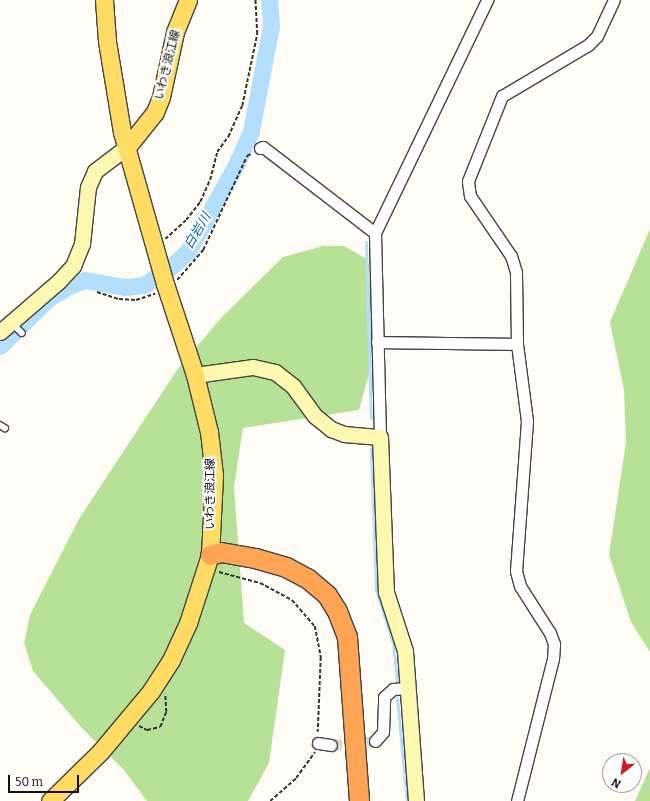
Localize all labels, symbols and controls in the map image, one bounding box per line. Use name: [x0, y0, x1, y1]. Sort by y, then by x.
street label: いわき浪江線: [152, 28, 184, 102]
water label: 白岩川: [181, 210, 215, 252]
street label: いわき浪江線: [204, 458, 218, 530]
north arrow: [602, 753, 642, 793]
scale bar: [10, 767, 81, 793]
text: 50 m: [15, 775, 43, 789]
text: N: [609, 775, 623, 791]

